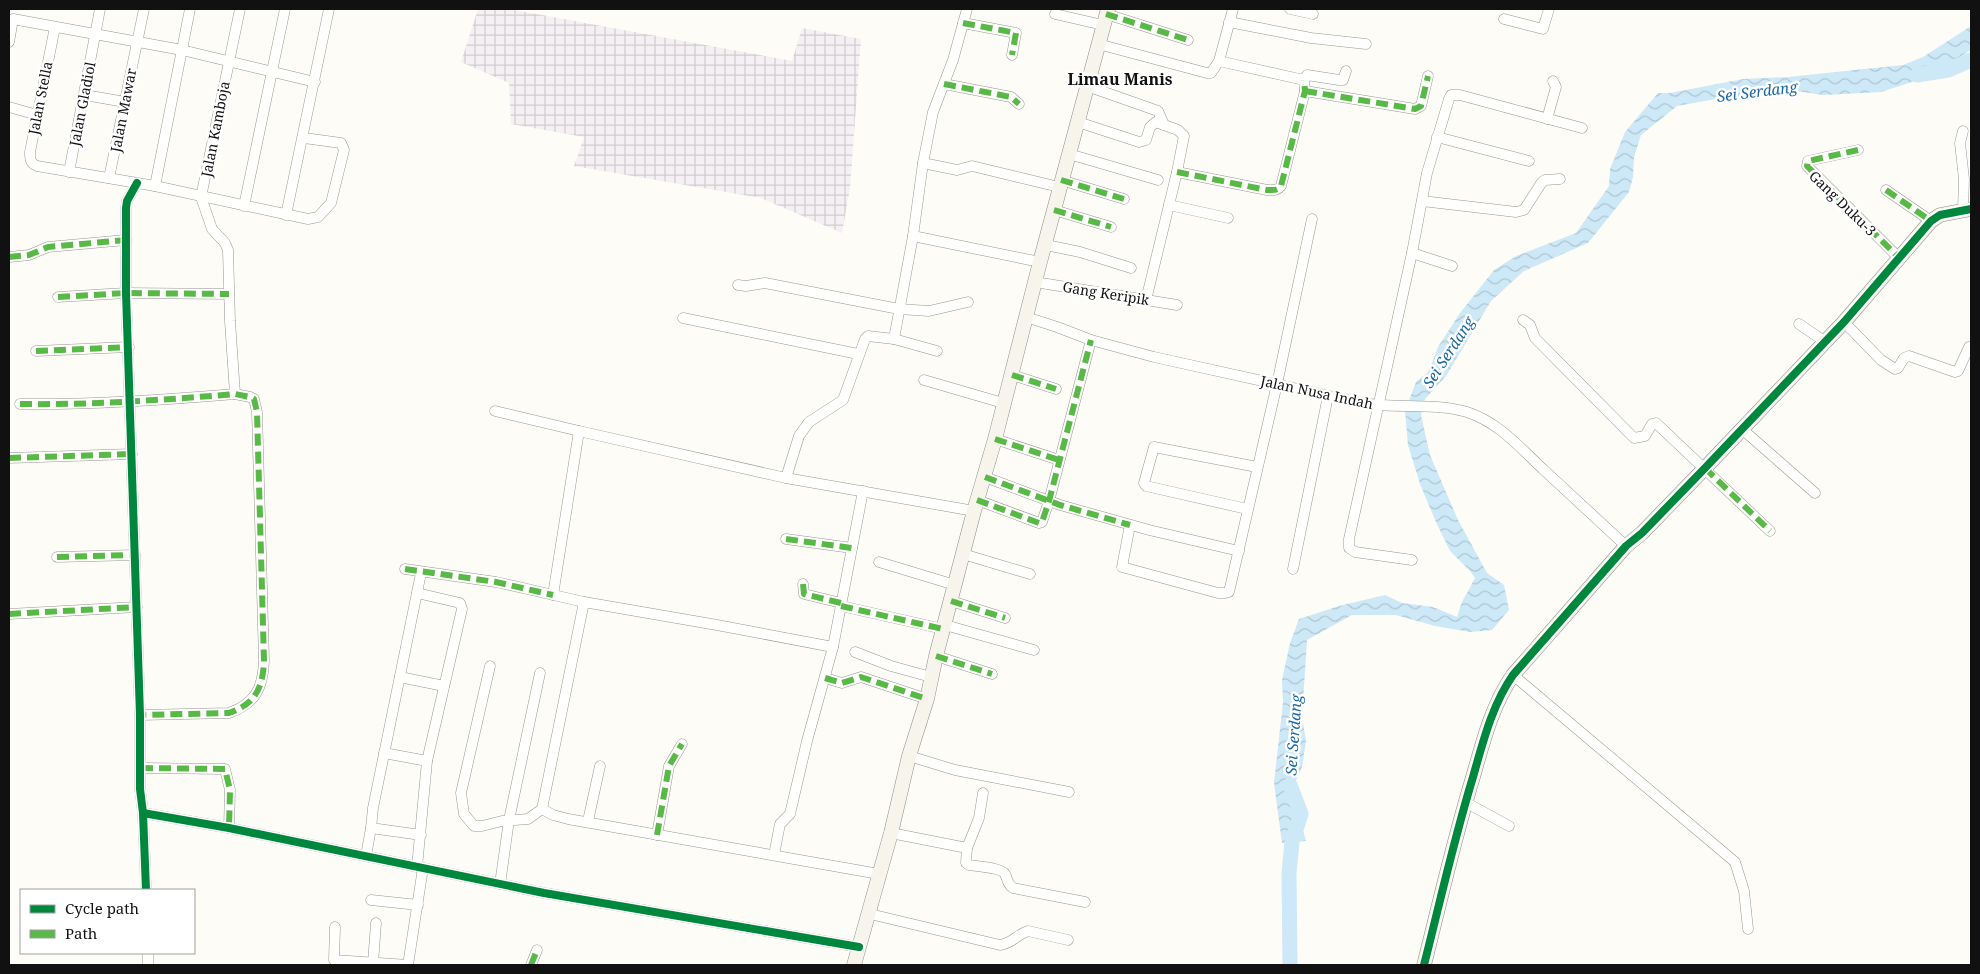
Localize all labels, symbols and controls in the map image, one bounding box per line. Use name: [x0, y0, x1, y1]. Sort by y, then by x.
street label: Jalan Stella: [23, 60, 56, 137]
street label: Jalan Gladiol: [64, 60, 100, 149]
street label: Jalan Mawar: [105, 66, 141, 155]
district label: Limau Manis: [1067, 68, 1173, 90]
water label: Sei Serdang: [1716, 76, 1799, 106]
street label: Jalan Kamboja: [196, 79, 234, 180]
street label: Gang Duku-3: [1805, 166, 1881, 240]
street label: Gang Keripik: [1061, 277, 1151, 309]
water label: Sei Serdang: [1418, 312, 1479, 391]
street label: Jalan Nusa Indah: [1258, 371, 1375, 413]
water label: Sei Serdang: [1280, 693, 1306, 776]
legend: [20, 889, 195, 954]
text: Cycle path: [65, 898, 140, 918]
text: Path: [65, 923, 98, 943]

